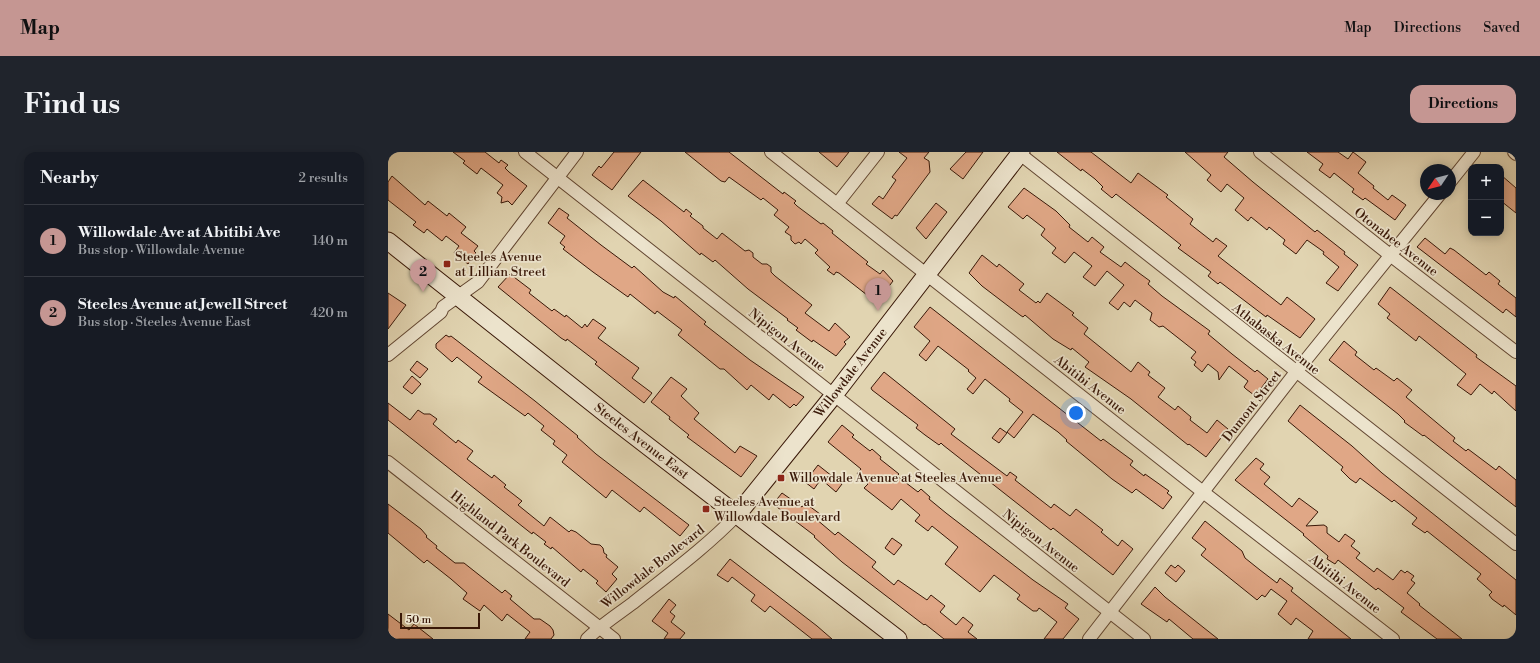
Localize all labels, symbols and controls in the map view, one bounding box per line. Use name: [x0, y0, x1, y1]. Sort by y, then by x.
text: Map: [20, 16, 60, 40]
text: Map: [1344, 19, 1372, 37]
text: Directions: [1394, 19, 1461, 37]
text: Saved: [1483, 19, 1520, 37]
button: Directions: [1410, 85, 1516, 123]
text: Find us: [24, 87, 120, 122]
north arrow: [1420, 164, 1456, 200]
map controls: [1468, 164, 1504, 236]
button: +: [1468, 164, 1504, 200]
text: Nearby: [40, 167, 99, 189]
text: 2 results: [299, 170, 348, 186]
button: −: [1468, 200, 1504, 236]
street label: Otonabee Avenue: [1351, 204, 1442, 280]
text: Willowdale Ave at Abitibi Ave: [78, 223, 280, 242]
text: 1: [50, 233, 56, 249]
text: 140 m: [312, 233, 348, 249]
text: Bus stop · Willowdale Avenue: [78, 242, 245, 258]
place label: Steeles Avenue at Lillian Street: [455, 249, 546, 280]
pin: 2: [410, 259, 436, 292]
marker: Steeles Avenue at Lillian Street: [442, 259, 452, 269]
pin: 1: [865, 278, 891, 311]
text: Steeles Avenue at Jewell Street: [78, 295, 287, 314]
street label: Athabaska Avenue: [1228, 299, 1323, 379]
text: 2: [49, 305, 57, 321]
text: 420 m: [310, 305, 348, 321]
street label: Nipigon Avenue: [745, 305, 829, 375]
text: Bus stop · Steeles Avenue East: [78, 314, 251, 330]
street label: Willowdale Avenue: [810, 324, 891, 422]
street label: Abitibi Avenue: [1050, 351, 1129, 418]
street label: Dumont Street: [1219, 367, 1285, 445]
street label: Steeles Avenue East: [591, 400, 692, 483]
your location: [1066, 403, 1086, 423]
place label: Willowdale Avenue at Steeles Avenue: [788, 470, 1002, 486]
marker: Willowdale Avenue at Steeles Avenue: [776, 473, 786, 483]
street label: Highland Park Boulevard: [447, 487, 573, 591]
place label: Steeles Avenue at Willowdale Boulevard: [713, 494, 841, 525]
marker: Steeles Avenue at Willowdale Boulevard: [701, 504, 711, 514]
street label: Nipigon Avenue: [999, 506, 1083, 576]
street label: Willowdale Boulevard: [597, 521, 708, 613]
street label: Abitibi Avenue: [1305, 550, 1384, 617]
scale bar: [400, 611, 480, 630]
text: 50 m: [406, 613, 431, 627]

